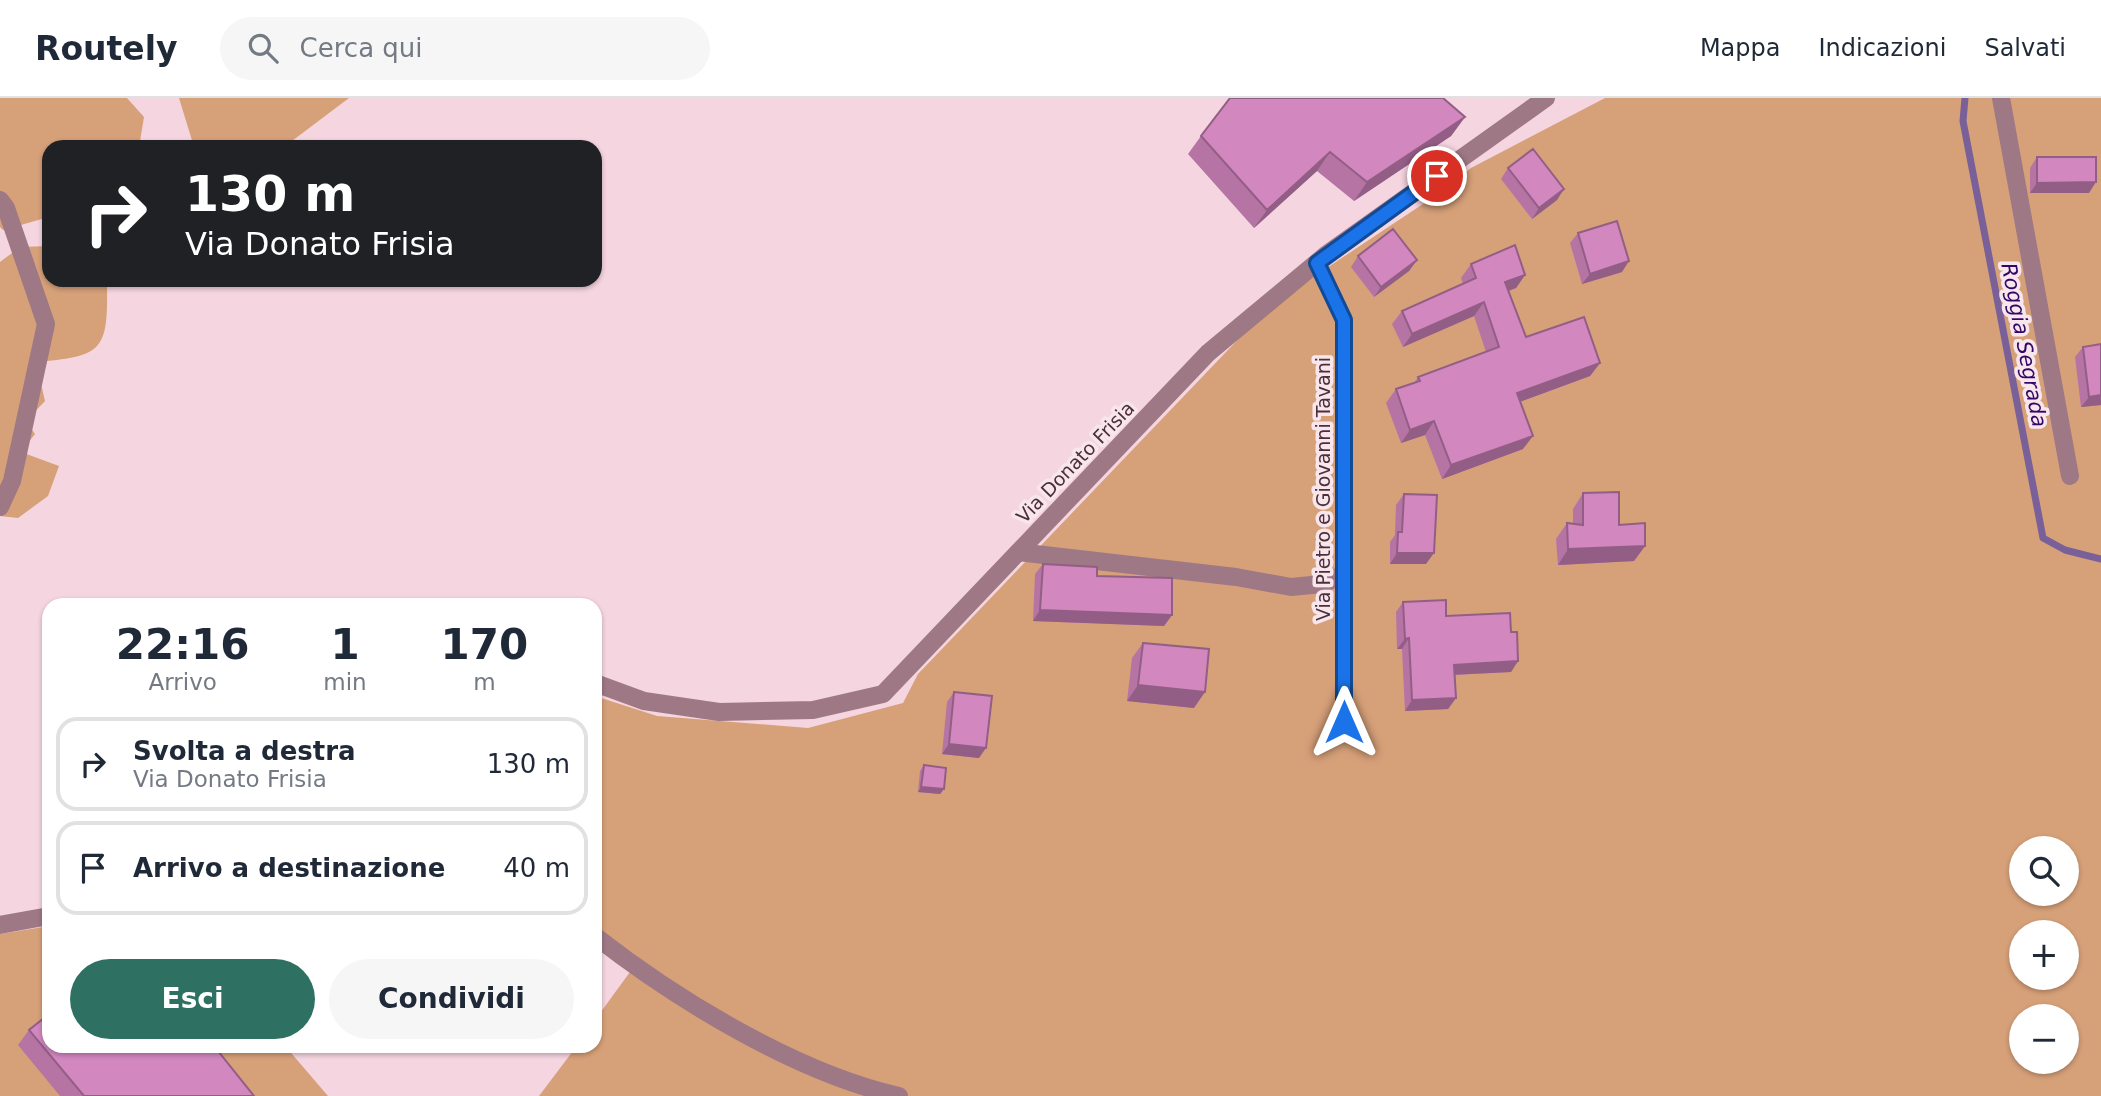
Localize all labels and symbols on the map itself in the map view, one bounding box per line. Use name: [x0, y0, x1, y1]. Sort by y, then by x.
pin: [1407, 146, 1467, 206]
water label: Roggia Segrada: [1996, 261, 2052, 429]
street label: Via Pietro e Giovanni Tavani: [1312, 357, 1334, 621]
street label: Via Donato Frisia: [1011, 397, 1139, 527]
position arrow: [1307, 685, 1381, 759]

